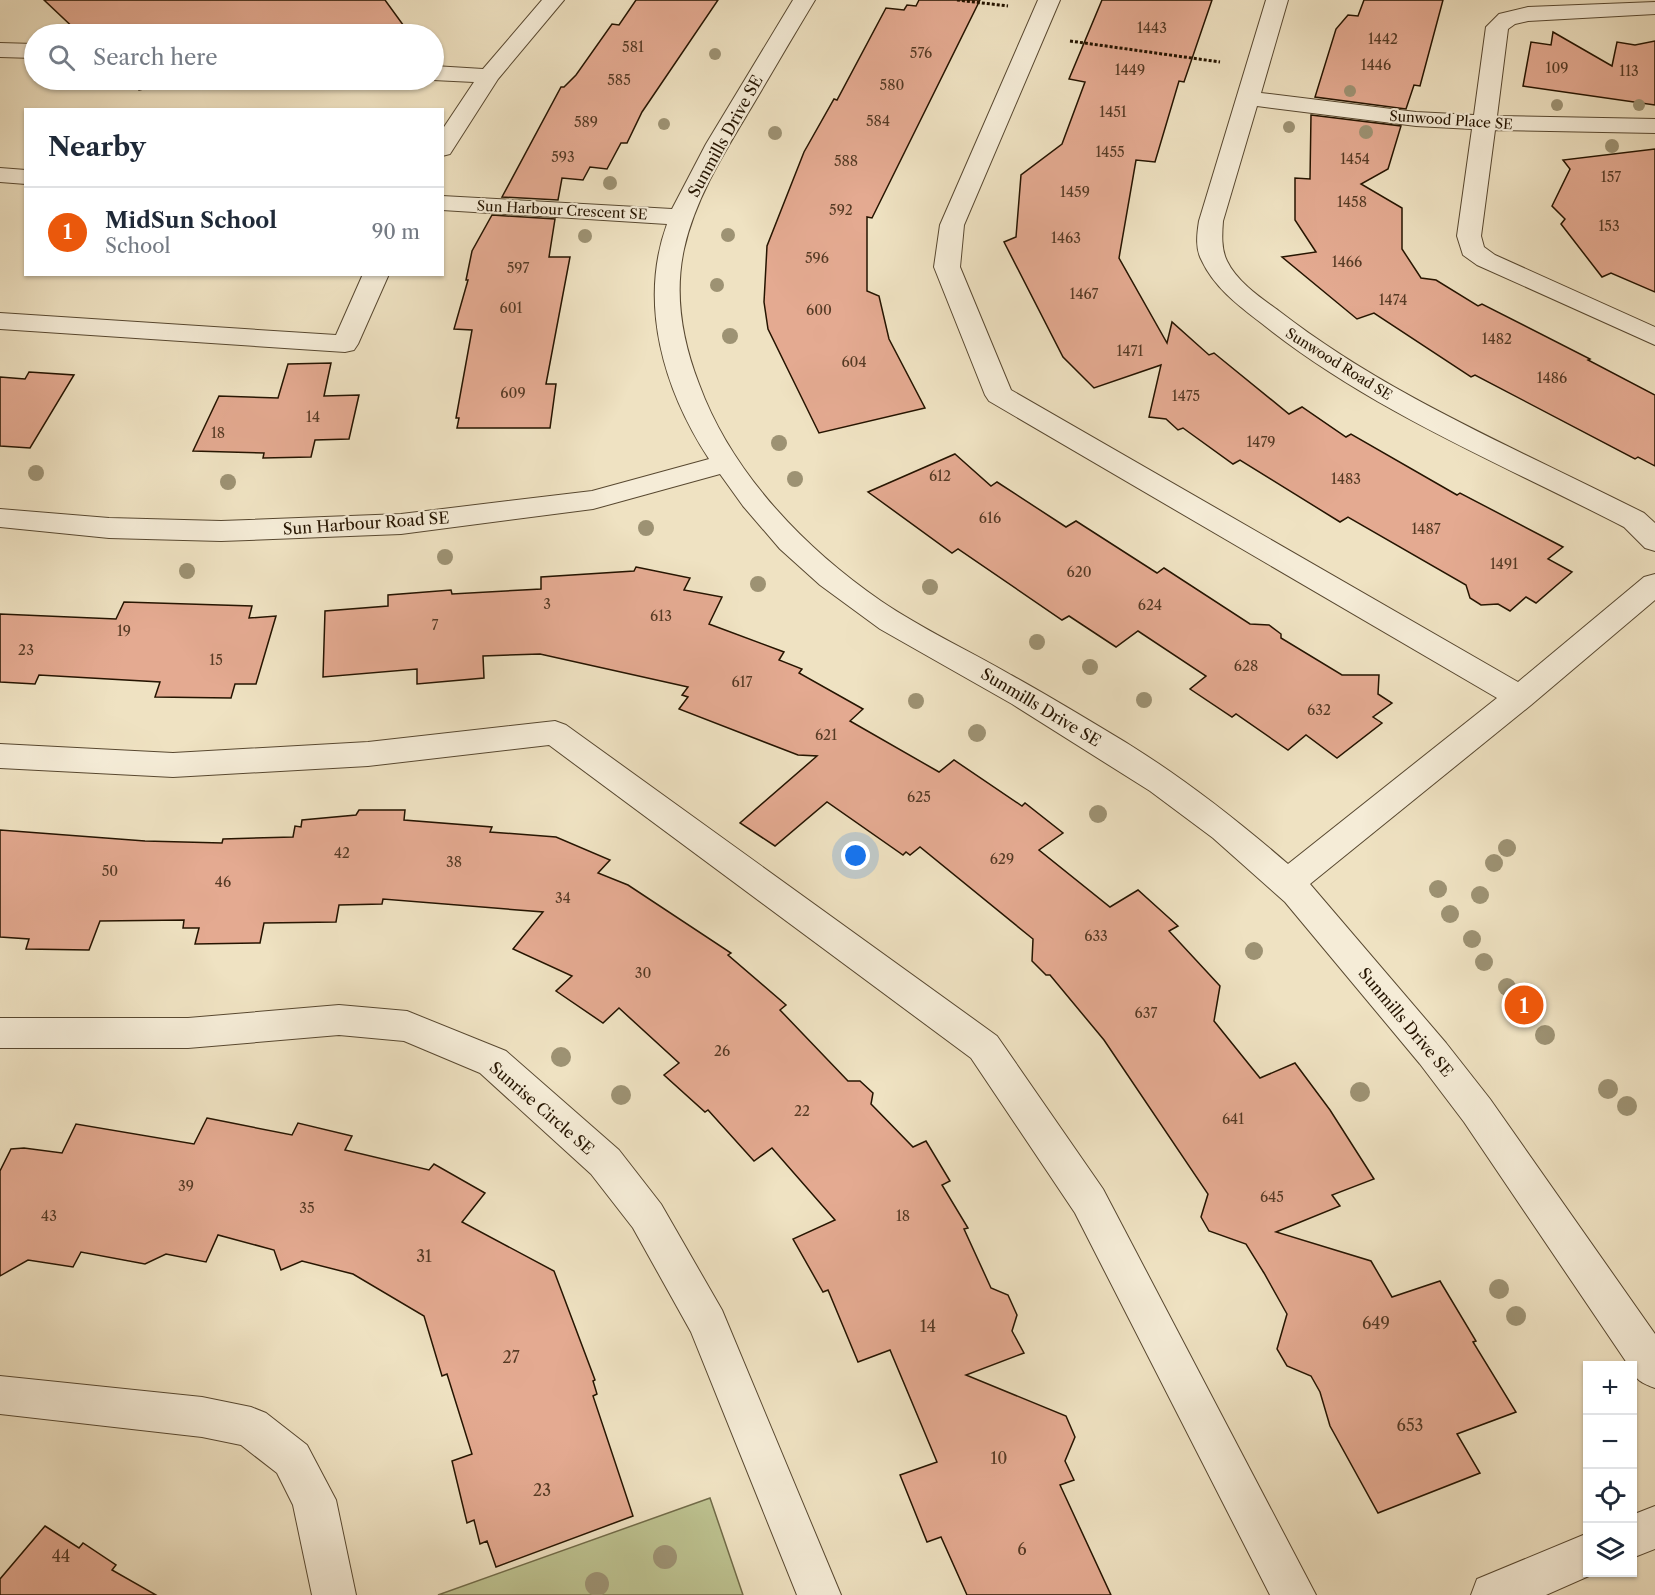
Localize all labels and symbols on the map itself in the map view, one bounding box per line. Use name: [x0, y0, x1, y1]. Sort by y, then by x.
house number: 1443: [1137, 19, 1167, 37]
house number: 1442: [1368, 30, 1398, 48]
house number: 581: [622, 38, 644, 56]
house number: 576: [910, 44, 932, 62]
house number: 1446: [1361, 56, 1391, 74]
house number: 109: [1546, 59, 1568, 77]
house number: 1449: [1115, 61, 1145, 79]
house number: 113: [1619, 62, 1639, 80]
house number: 585: [607, 71, 631, 89]
street label: Sunmills Drive SE: [683, 71, 767, 201]
house number: 580: [880, 76, 905, 94]
house number: 1451: [1099, 103, 1127, 121]
street label: Sunwood Place SE: [1389, 107, 1513, 133]
house number: 584: [866, 112, 890, 130]
house number: 589: [574, 113, 598, 131]
house number: 1455: [1095, 143, 1125, 161]
house number: 593: [551, 148, 575, 166]
house number: 1454: [1340, 150, 1370, 168]
house number: 588: [834, 152, 858, 170]
house number: 157: [1601, 168, 1621, 186]
house number: 1459: [1060, 183, 1090, 201]
house number: 1458: [1337, 193, 1367, 211]
street label: Sun Harbour Crescent SE: [476, 197, 648, 223]
house number: 592: [829, 201, 853, 219]
house number: 153: [1598, 217, 1620, 235]
house number: 1463: [1051, 229, 1081, 247]
house number: 596: [805, 249, 829, 267]
house number: 1466: [1332, 253, 1362, 271]
house number: 597: [507, 259, 529, 277]
house number: 1467: [1070, 285, 1099, 303]
house number: 1474: [1379, 291, 1407, 309]
house number: 601: [500, 299, 523, 317]
house number: 600: [806, 301, 832, 319]
street label: Sunwood Road SE: [1282, 324, 1396, 404]
house number: 1482: [1482, 330, 1512, 348]
house number: 1471: [1117, 342, 1143, 360]
house number: 604: [841, 353, 867, 371]
house number: 1486: [1537, 369, 1567, 387]
house number: 609: [500, 384, 526, 402]
house number: 1475: [1172, 387, 1200, 405]
house number: 14: [306, 408, 320, 426]
house number: 18: [211, 424, 225, 442]
house number: 1479: [1246, 433, 1276, 451]
house number: 612: [929, 467, 951, 485]
house number: 1483: [1331, 470, 1361, 488]
street label: Sun Harbour Road SE: [282, 507, 450, 539]
house number: 616: [979, 509, 1001, 527]
house number: 1487: [1411, 520, 1441, 538]
house number: 1491: [1490, 555, 1518, 573]
house number: 620: [1066, 563, 1092, 581]
house number: 3: [543, 595, 551, 613]
house number: 624: [1138, 596, 1162, 614]
house number: 613: [650, 607, 672, 625]
house number: 7: [432, 616, 439, 634]
house number: 19: [117, 622, 131, 640]
house number: 23: [18, 641, 34, 659]
house number: 15: [209, 651, 223, 669]
house number: 628: [1234, 657, 1258, 675]
street label: Sunmills Drive SE: [977, 663, 1105, 751]
house number: 617: [732, 673, 753, 691]
house number: 632: [1307, 701, 1331, 719]
house number: 621: [815, 726, 837, 744]
house number: 625: [907, 788, 931, 806]
your location: [841, 841, 870, 870]
house number: 42: [334, 844, 350, 862]
house number: 629: [990, 850, 1014, 868]
house number: 38: [446, 853, 462, 871]
house number: 50: [102, 862, 118, 880]
house number: 46: [215, 873, 231, 891]
house number: 34: [555, 889, 571, 907]
house number: 633: [1084, 927, 1108, 945]
street label: Sunmills Drive SE: [1354, 963, 1458, 1081]
house number: 30: [635, 964, 651, 982]
pin: 1: [1504, 982, 1544, 1028]
house number: 637: [1135, 1004, 1157, 1022]
house number: 26: [714, 1042, 730, 1060]
street label: Sunrise Circle SE: [486, 1057, 598, 1159]
house number: 22: [794, 1102, 810, 1120]
house number: 641: [1222, 1110, 1244, 1128]
house number: 39: [178, 1177, 194, 1195]
house number: 645: [1260, 1188, 1284, 1206]
house number: 35: [299, 1199, 315, 1217]
house number: 43: [41, 1207, 57, 1225]
house number: 18: [896, 1207, 910, 1225]
house number: 31: [416, 1246, 432, 1266]
house number: 649: [1362, 1313, 1390, 1333]
house number: 14: [920, 1316, 936, 1336]
house number: 27: [502, 1347, 520, 1367]
house number: 653: [1397, 1415, 1423, 1435]
house number: 10: [991, 1448, 1007, 1468]
house number: 23: [533, 1480, 551, 1500]
house number: 6: [1017, 1539, 1027, 1559]
house number: 44: [52, 1546, 70, 1566]

